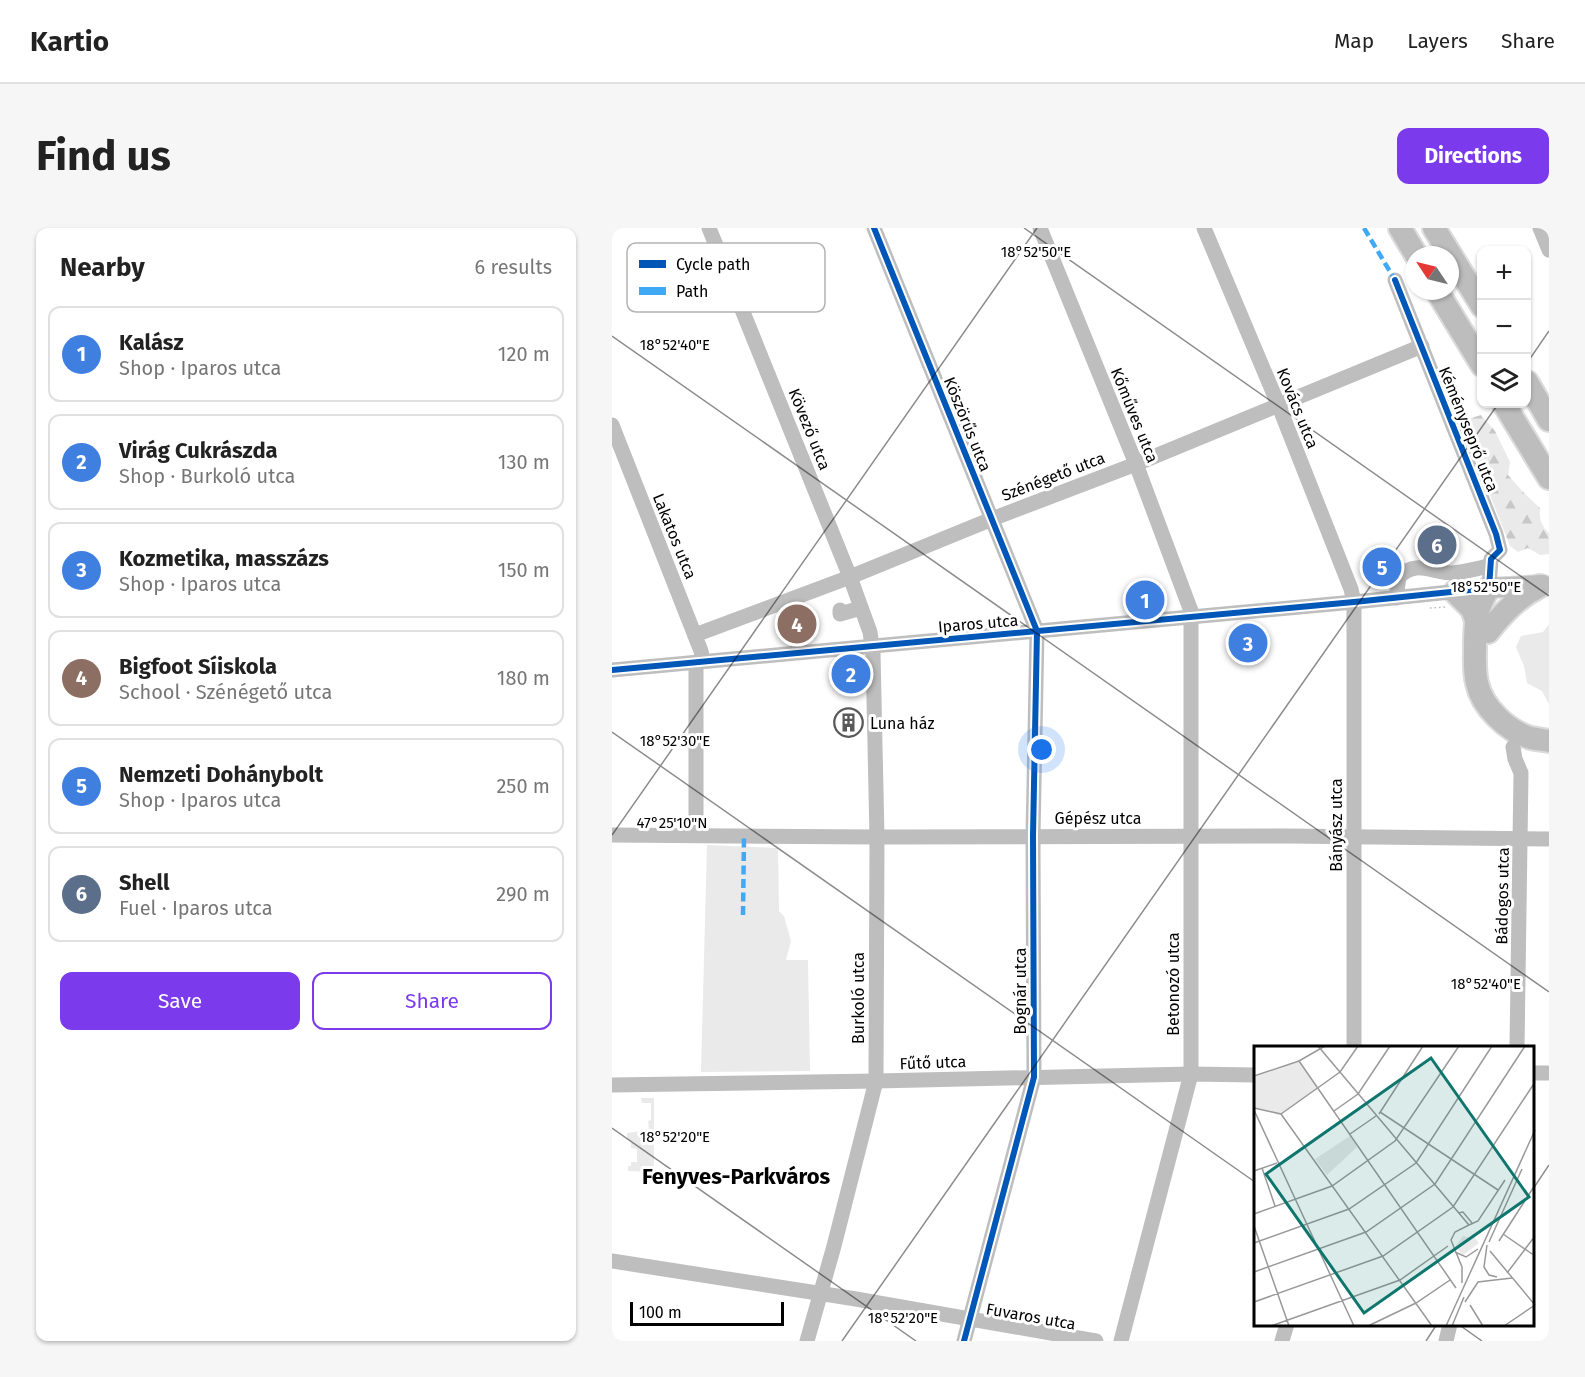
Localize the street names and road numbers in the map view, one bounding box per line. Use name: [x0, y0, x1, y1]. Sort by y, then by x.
street label: Kéményseprő utca: [1435, 364, 1502, 495]
street label: Kőműves utca: [1107, 365, 1162, 466]
street label: Kovács utca: [1273, 365, 1322, 451]
street label: Köszörűs utca: [940, 374, 995, 474]
street label: Kövező utca: [785, 386, 835, 473]
street label: Szénégető utca: [999, 448, 1108, 505]
street label: Lakatos utca: [649, 491, 700, 582]
street label: Iparos utca: [937, 611, 1019, 636]
street label: Bányász utca: [1327, 778, 1346, 872]
street label: Gépész utca: [1055, 809, 1141, 828]
street label: Bádogos utca: [1492, 847, 1513, 945]
street label: Betonozó utca: [1164, 932, 1183, 1036]
street label: Bognár utca: [1011, 948, 1030, 1034]
street label: Burkoló utca: [849, 952, 868, 1044]
street label: Fűtő utca: [899, 1052, 967, 1073]
street label: Fuvaros utca: [985, 1299, 1077, 1334]

